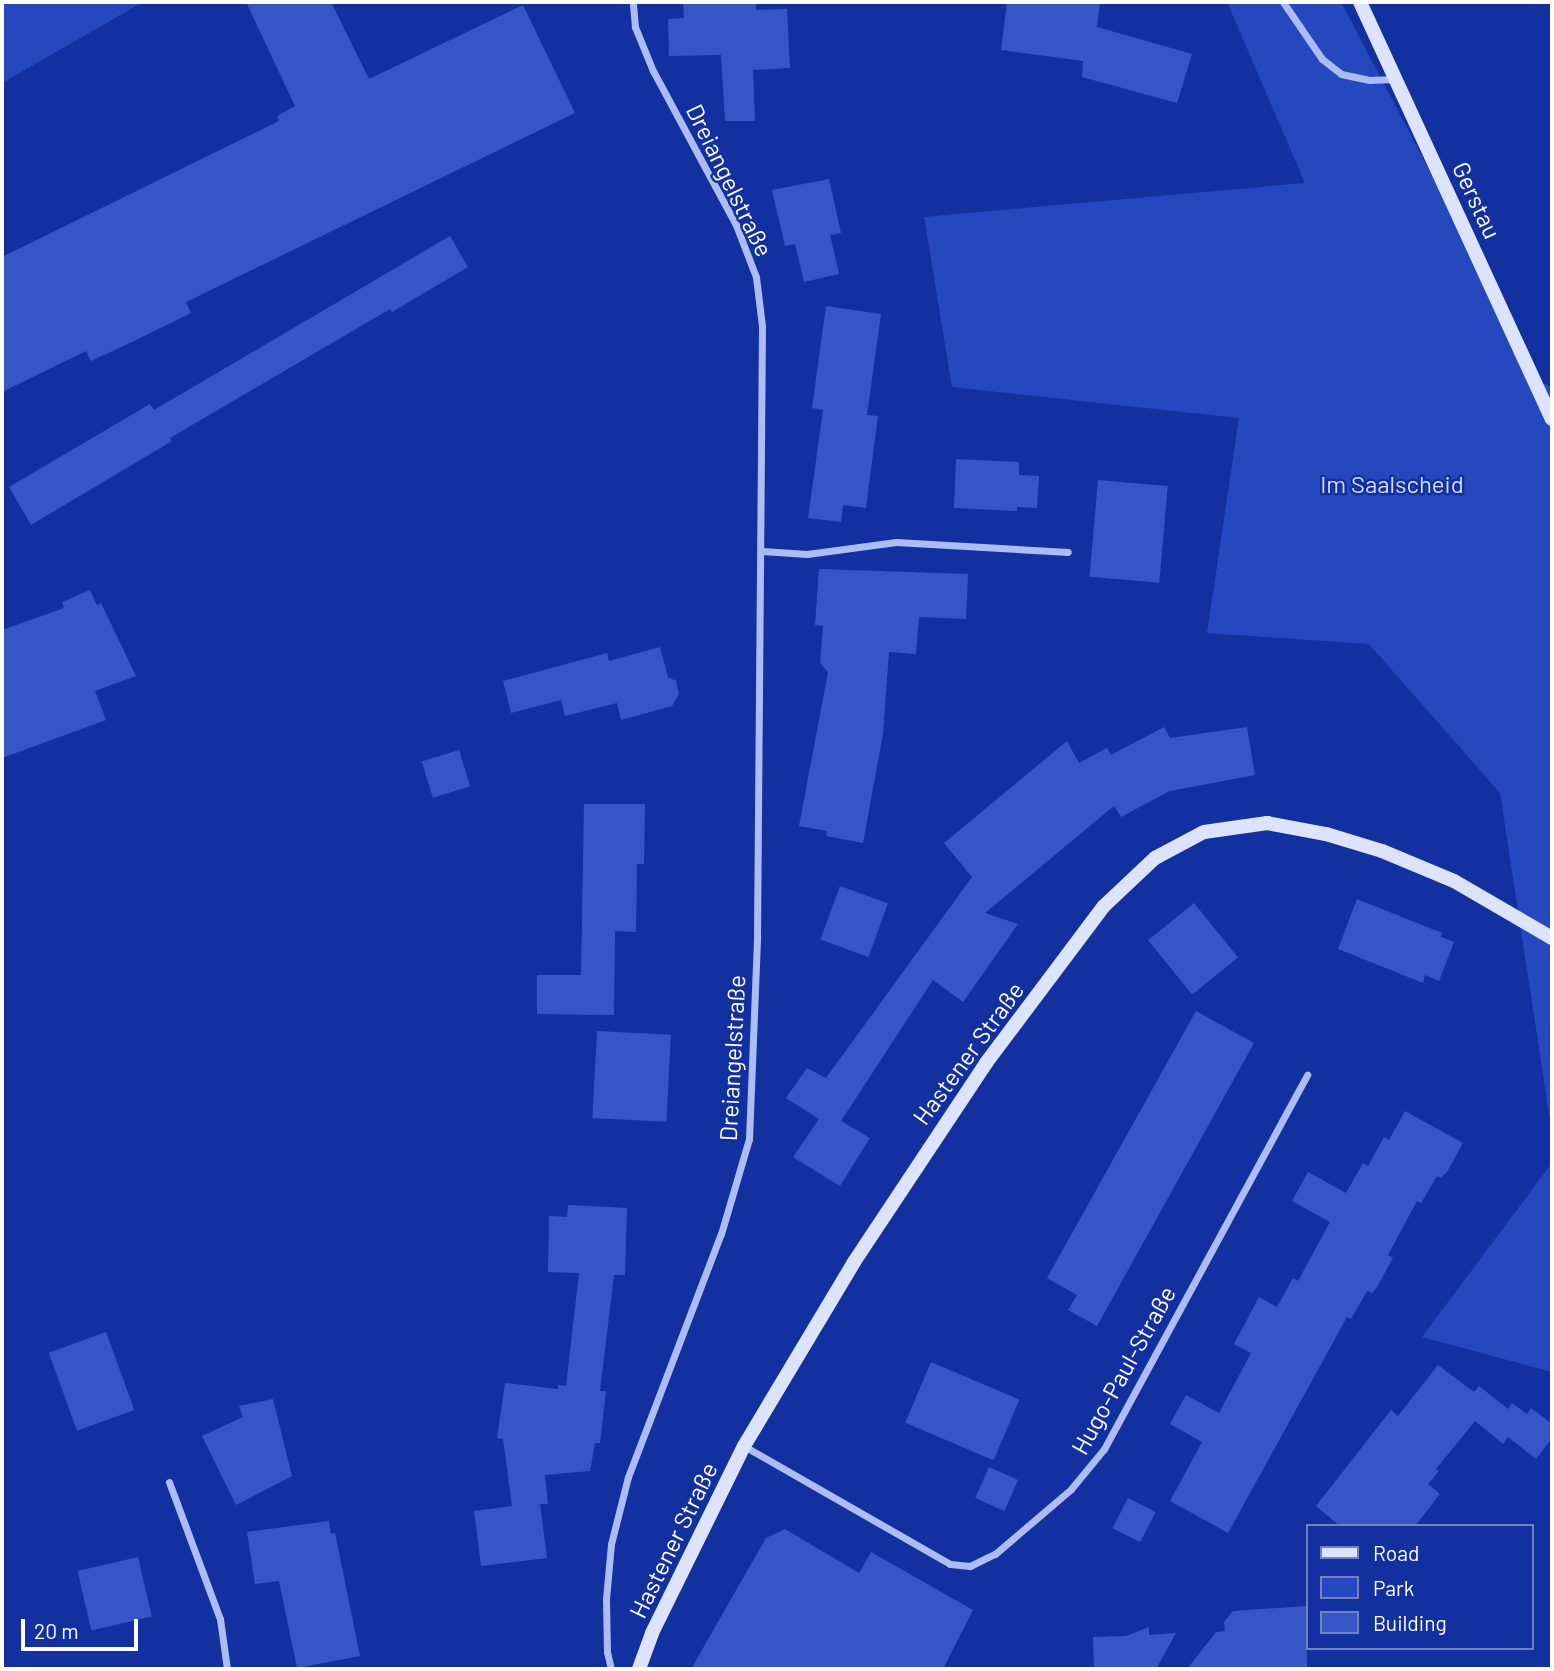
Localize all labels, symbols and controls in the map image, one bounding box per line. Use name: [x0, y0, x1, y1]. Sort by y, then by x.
street label: Dreiangelstraße: [681, 99, 779, 261]
street label: Gerstau: [1447, 157, 1507, 243]
park label: Im Saalscheid: [1320, 470, 1464, 498]
street label: Dreiangelstraße: [713, 974, 751, 1142]
street label: Hastener Straße: [907, 976, 1029, 1130]
street label: Hugo-Paul-Straße: [1065, 1281, 1181, 1459]
street label: Hastener Straße: [623, 1457, 723, 1623]
legend: [1306, 1524, 1533, 1650]
text: Road: [1373, 1540, 1419, 1565]
text: Park: [1373, 1575, 1414, 1600]
scale bar: [24, 1604, 142, 1648]
text: Building: [1373, 1610, 1447, 1635]
text: 20 m: [34, 1618, 79, 1643]

